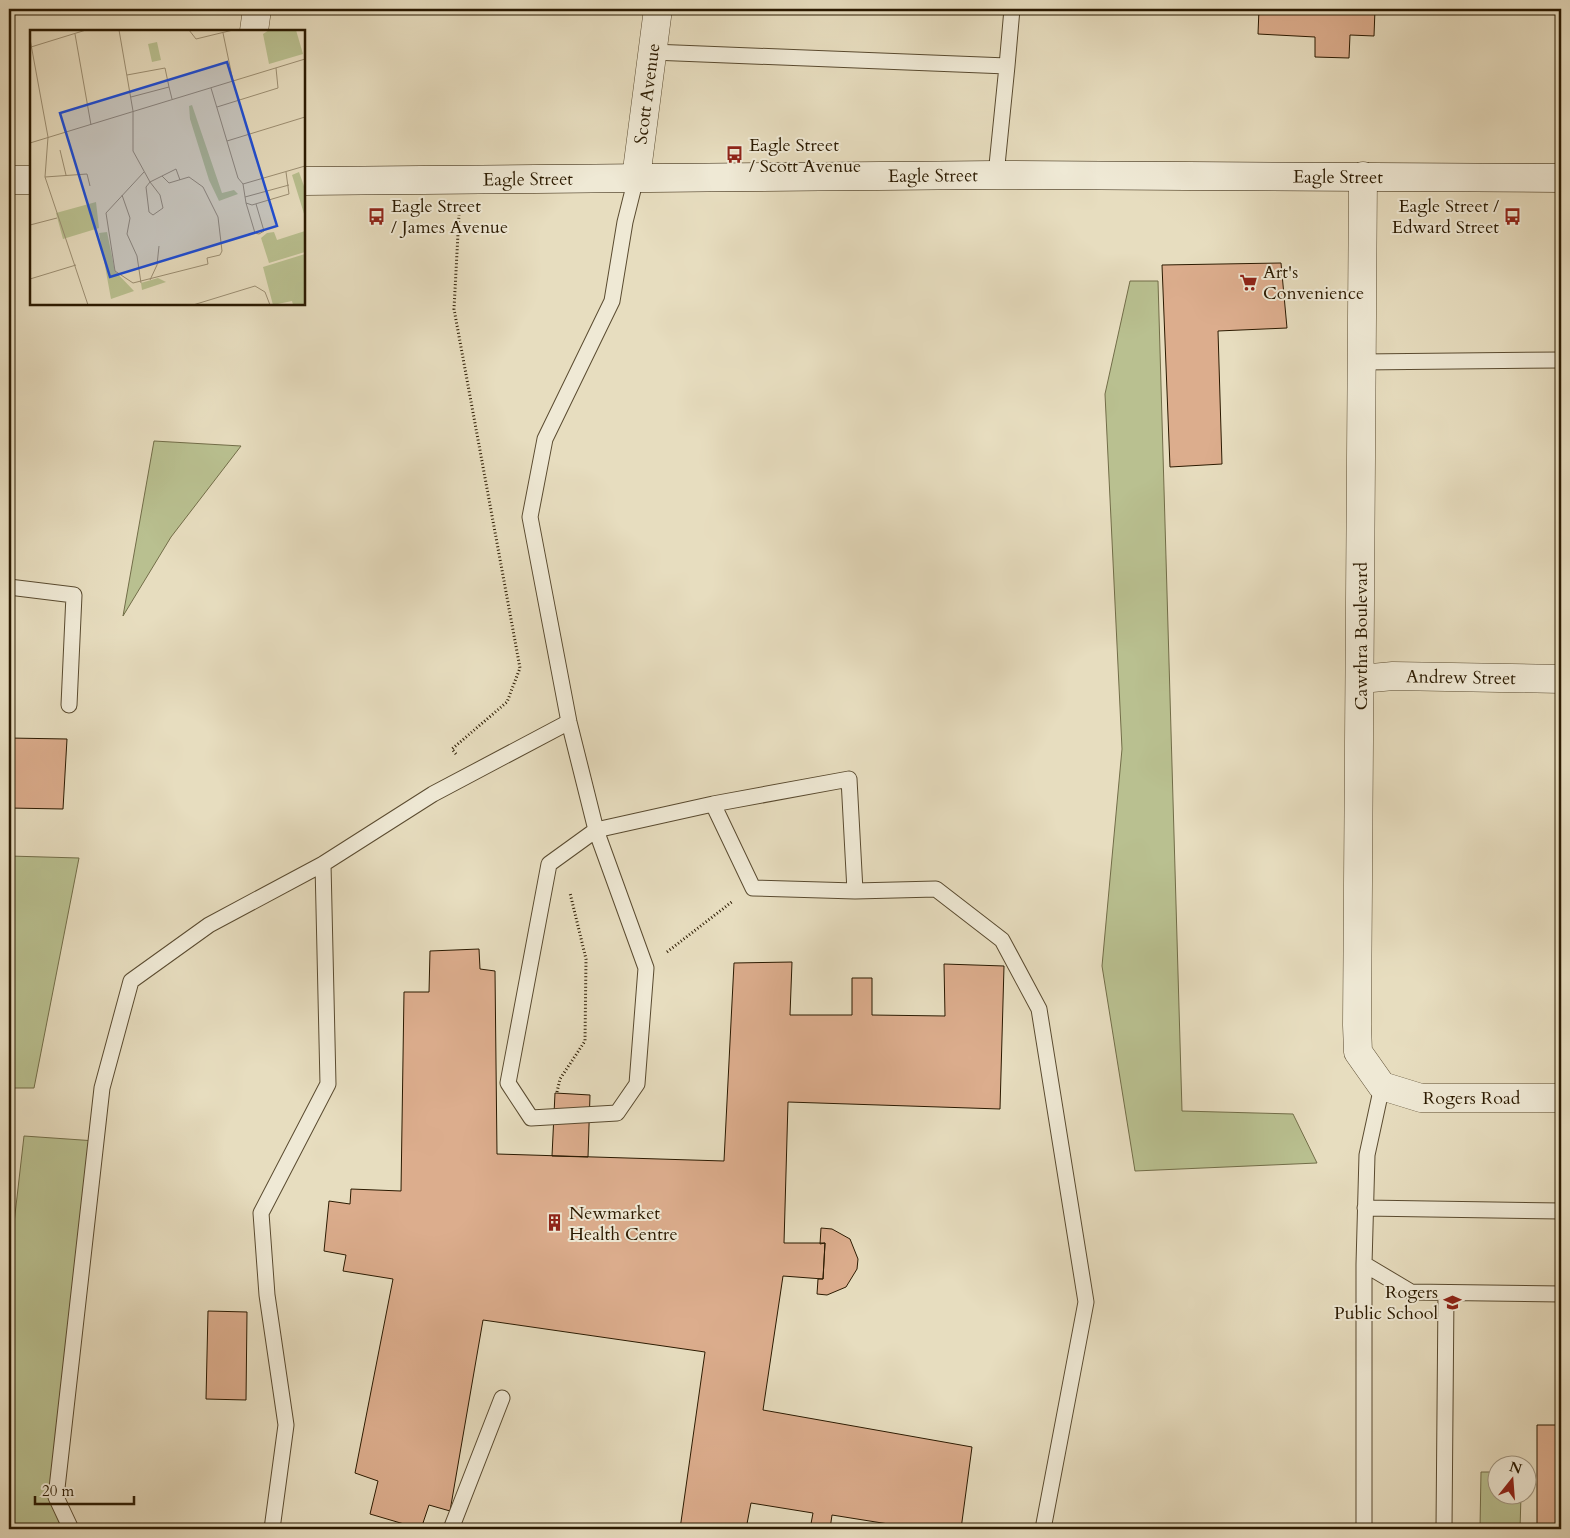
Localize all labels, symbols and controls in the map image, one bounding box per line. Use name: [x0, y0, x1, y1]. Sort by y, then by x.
inset map: [30, 30, 305, 305]
street label: Scott Avenue: [628, 42, 666, 146]
place label: Eagle Street / Scott Avenue: [749, 133, 861, 179]
bus stop icon: Eagle Street / Scott Avenue: [725, 145, 745, 165]
street label: Eagle Street: [888, 163, 978, 188]
street label: Eagle Street: [1293, 164, 1383, 190]
street label: Eagle Street: [483, 166, 573, 192]
place label: Eagle Street / James Avenue: [391, 194, 508, 240]
place label: Eagle Street / Edward Street: [1392, 194, 1499, 240]
bus stop icon: Eagle Street / James Avenue: [367, 206, 387, 226]
bus stop icon: Eagle Street / Edward Street: [1503, 206, 1523, 226]
place label: Art's Convenience: [1263, 260, 1364, 306]
supermarket icon: Art's Convenience: [1239, 272, 1259, 292]
street label: Cawthra Boulevard: [1349, 561, 1374, 710]
street label: Andrew Street: [1406, 664, 1516, 691]
street label: Rogers Road: [1423, 1086, 1521, 1111]
place label: Newmarket Health Centre: [569, 1201, 678, 1247]
building icon: Newmarket Health Centre: [545, 1213, 565, 1233]
place label: Rogers Public School: [1334, 1280, 1438, 1326]
school or university icon: Rogers Public School: [1442, 1292, 1462, 1312]
north arrow: [1488, 1456, 1538, 1506]
text: N: [1507, 1457, 1524, 1479]
scale bar: [35, 1473, 134, 1505]
text: 20 m: [42, 1481, 74, 1501]

